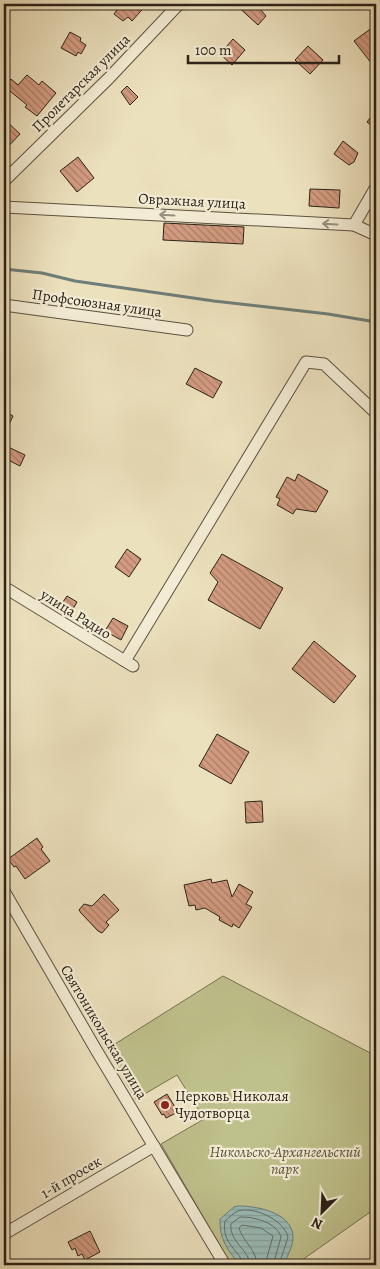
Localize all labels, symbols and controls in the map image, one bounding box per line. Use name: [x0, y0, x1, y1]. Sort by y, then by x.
street label: Пролетарская улица: [28, 29, 135, 136]
scale bar: [188, 32, 339, 64]
text: 100 m: [195, 40, 232, 60]
street label: Овражная улица: [138, 188, 246, 214]
one-way arrow: [159, 211, 175, 220]
one-way arrow: [322, 219, 338, 228]
street label: Профсоюзная улица: [31, 284, 163, 322]
street label: улица Радио: [36, 584, 115, 644]
street label: Святоникольская улица: [56, 961, 152, 1103]
place label: Церковь Николая Чудотворца: [175, 1086, 289, 1123]
marker: Церковь Николая Чудотворца: [159, 1099, 171, 1111]
park label: Никольско-Архангельский парк: [209, 1142, 361, 1179]
street label: 1-й просек: [37, 1151, 105, 1203]
north arrow: [298, 1186, 348, 1236]
text: N: [308, 1213, 325, 1234]

